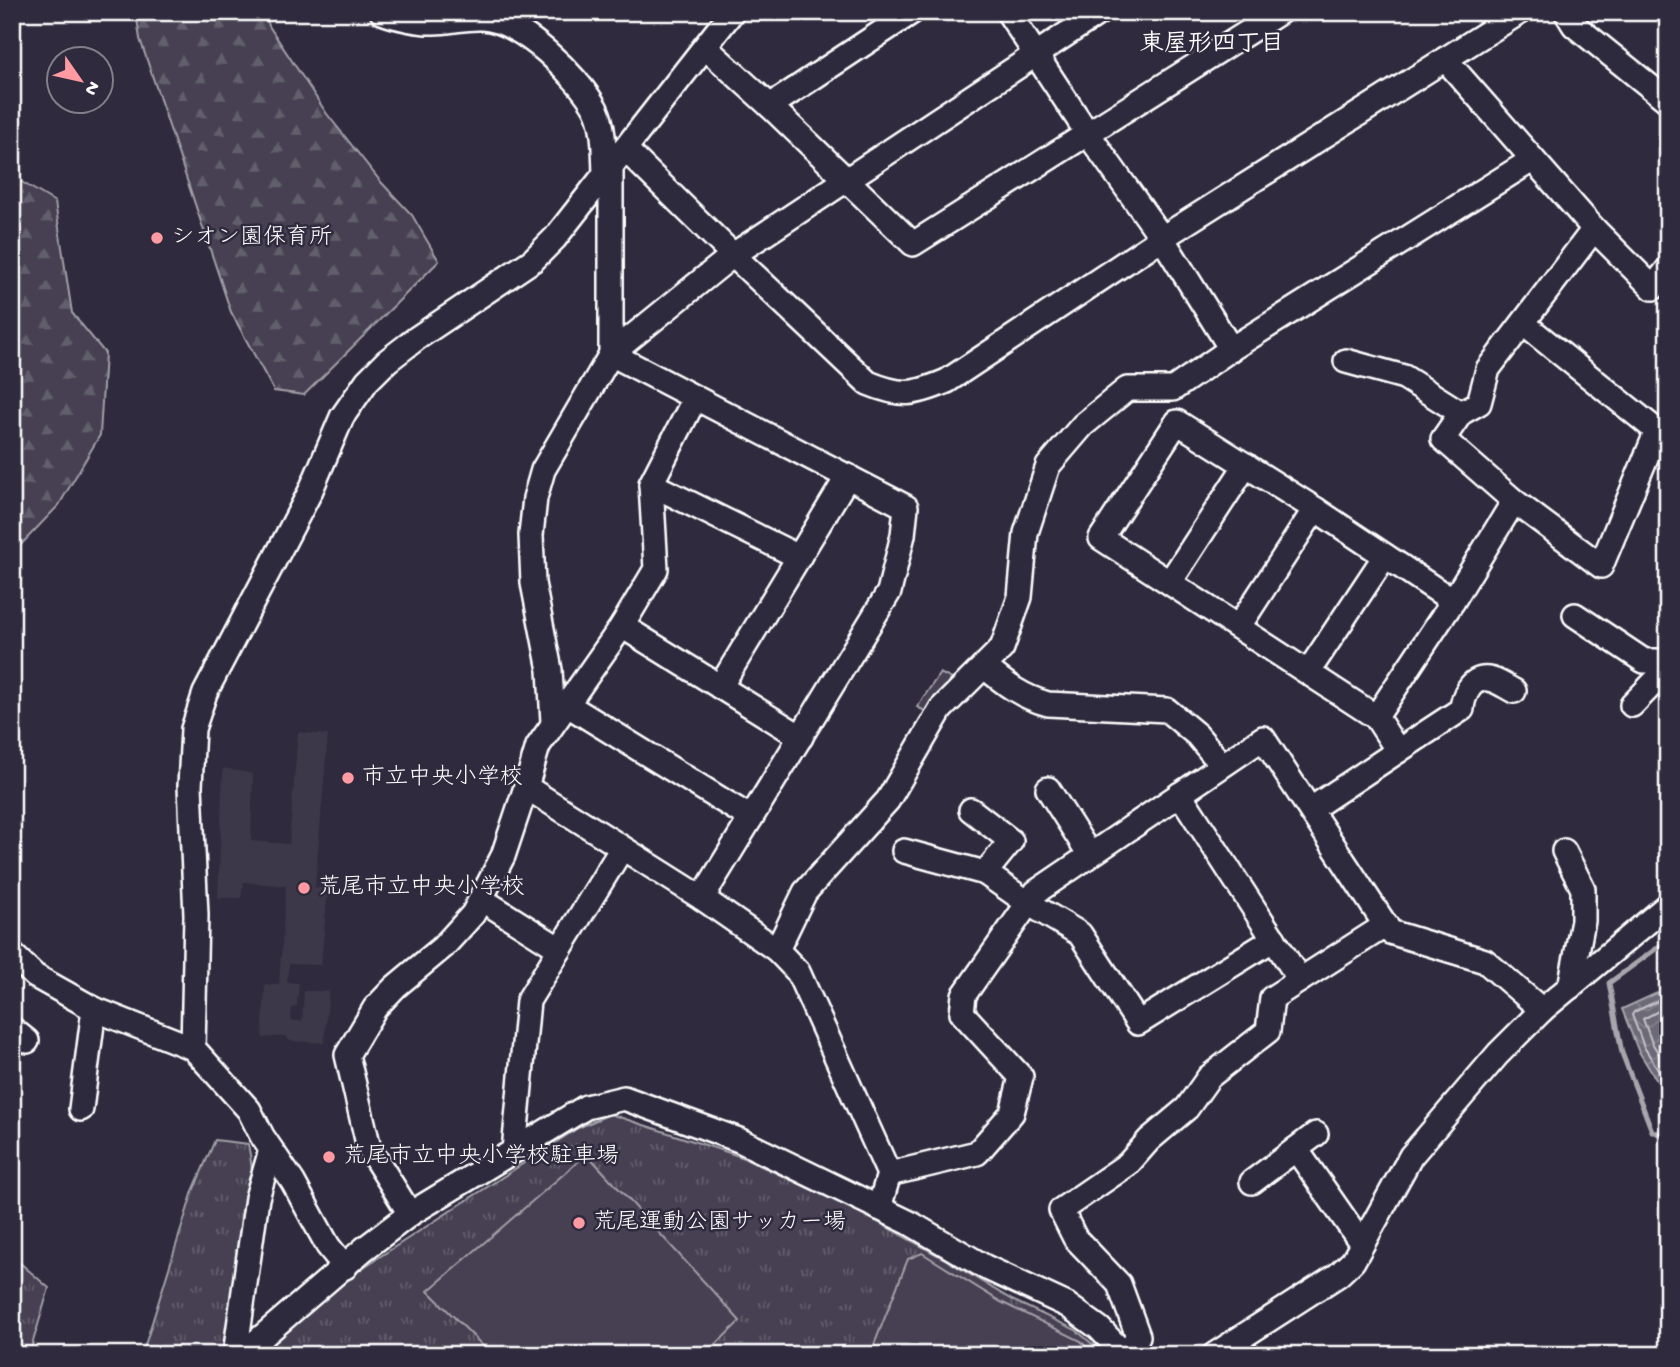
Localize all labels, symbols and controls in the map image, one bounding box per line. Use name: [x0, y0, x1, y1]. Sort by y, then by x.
district label: 東屋形四丁目: [1140, 30, 1284, 60]
north arrow: [46, 46, 116, 116]
text: N: [78, 76, 104, 99]
place label: シオン園保育所: [171, 224, 332, 252]
marker: シオン園保育所: [149, 230, 165, 246]
place label: 市立中央小学校: [362, 764, 523, 792]
marker: 市立中央小学校: [340, 770, 356, 786]
place label: 荒尾市立中央小学校: [318, 874, 525, 902]
marker: 荒尾市立中央小学校: [296, 880, 312, 896]
place label: 荒尾市立中央小学校駐車場: [343, 1143, 619, 1171]
marker: 荒尾市立中央小学校駐車場: [321, 1149, 337, 1165]
place label: 荒尾運動公園サッカー場: [593, 1209, 846, 1237]
marker: 荒尾運動公園サッカー場: [571, 1215, 587, 1231]

